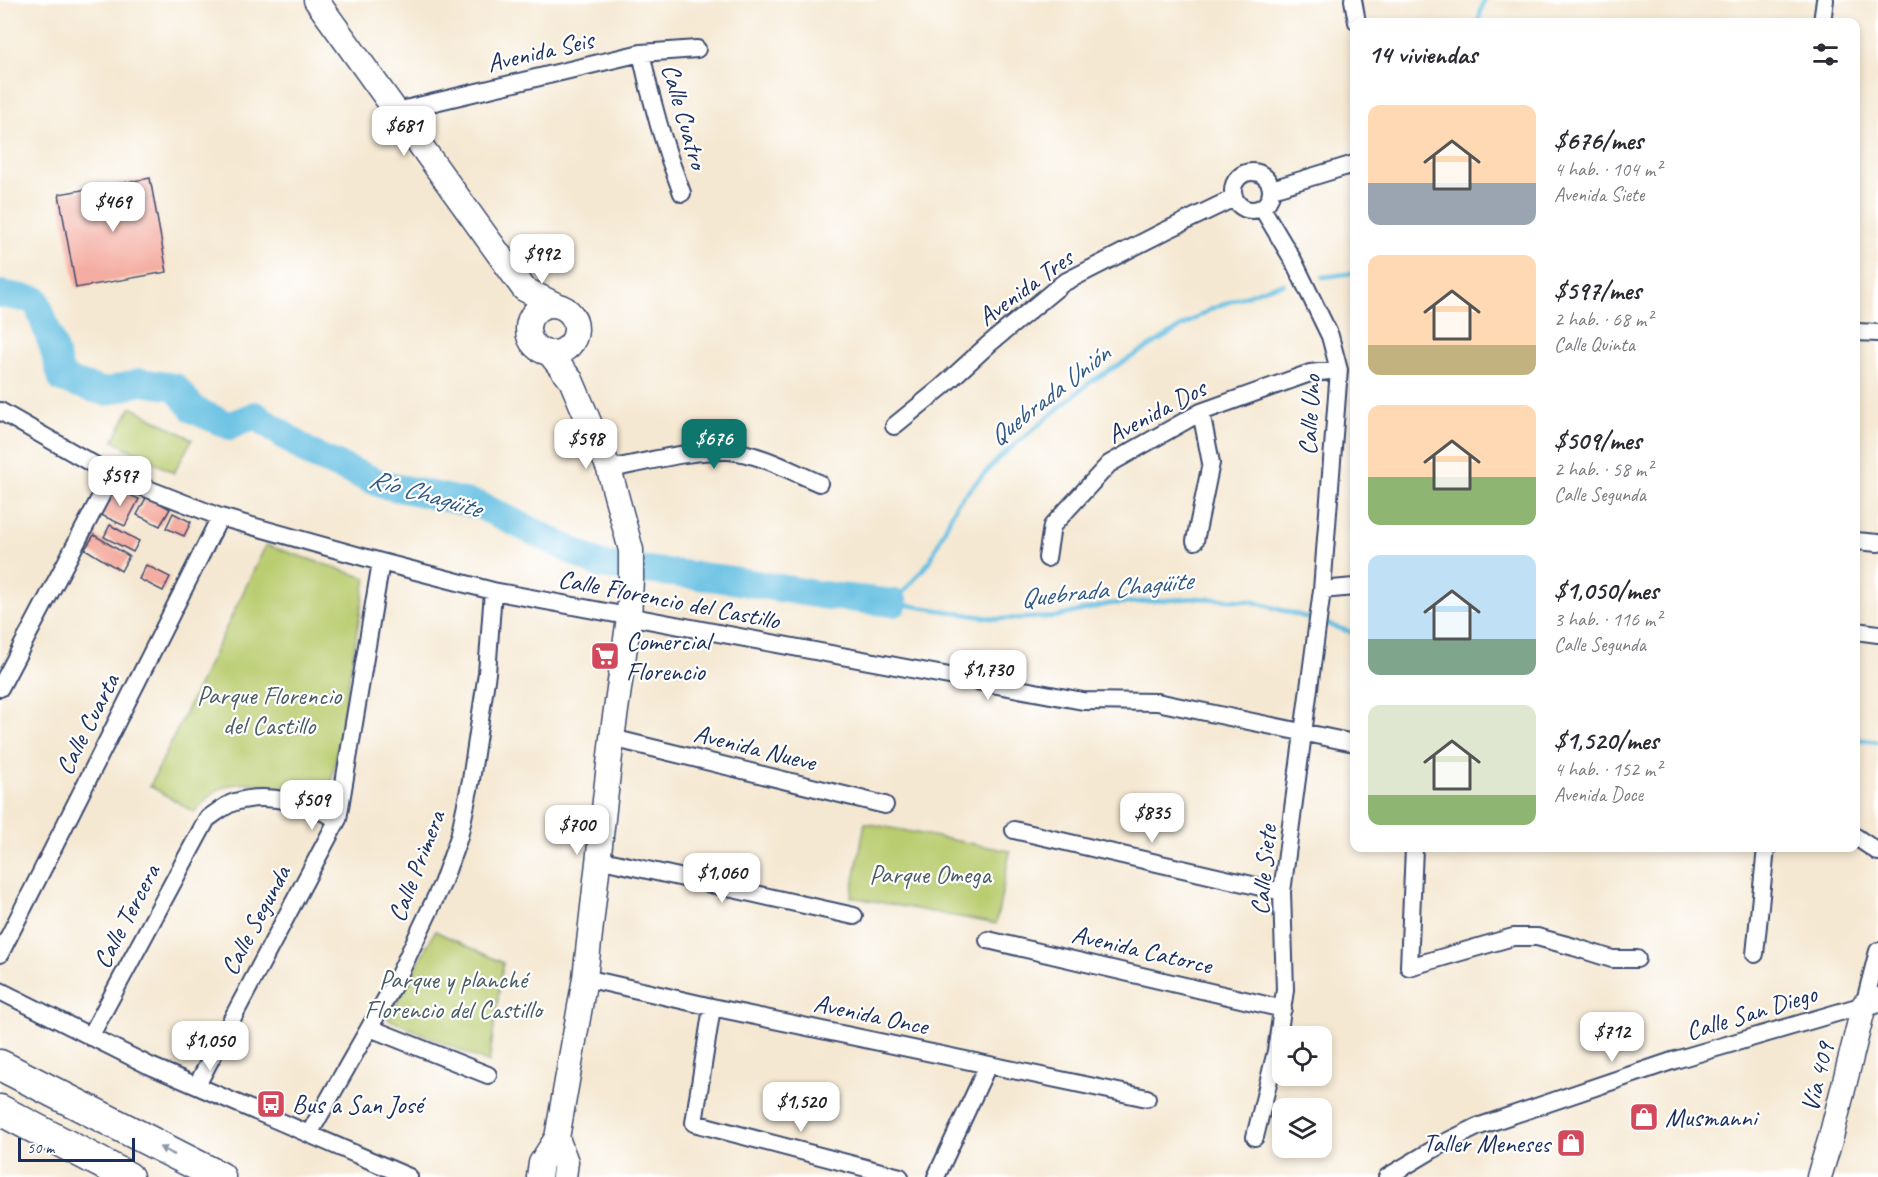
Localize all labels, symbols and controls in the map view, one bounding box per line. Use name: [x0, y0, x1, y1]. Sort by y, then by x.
street label: Avenida Seis: [484, 23, 599, 80]
text: 14 viviendas: [1368, 38, 1477, 71]
icon: filters: [1809, 38, 1842, 71]
street label: Calle Cuatro: [654, 60, 716, 175]
pin: $681: [368, 106, 440, 157]
text: $681: [386, 113, 422, 138]
text: $676/mes: [1554, 124, 1643, 157]
icon: home: [1416, 129, 1488, 201]
text: 4 hab. · 104 m²: [1554, 157, 1661, 182]
pin: $469: [77, 182, 149, 233]
text: Avenida Siete: [1554, 182, 1644, 207]
text: $469: [95, 189, 131, 214]
pin: $992: [506, 234, 578, 285]
street label: Avenida Tres: [971, 240, 1081, 333]
text: $992: [524, 241, 560, 266]
text: $597/mes: [1554, 274, 1641, 307]
icon: home: [1416, 279, 1488, 351]
text: 2 hab. · 68 m²: [1554, 307, 1652, 332]
text: Calle Quinta: [1554, 332, 1635, 357]
water label: Quebrada Unión: [981, 336, 1118, 453]
street label: Avenida Dos: [1101, 371, 1213, 451]
street label: Calle Uno: [1291, 372, 1328, 456]
pin: $598: [550, 419, 622, 470]
pin: $676: [678, 419, 750, 470]
text: $509/mes: [1554, 424, 1641, 457]
text: $598: [568, 426, 604, 451]
text: $676: [696, 426, 732, 451]
icon: home: [1416, 429, 1488, 501]
pin: $597: [84, 456, 156, 507]
text: 2 hab. · 58 m²: [1554, 457, 1652, 482]
water label: Río Chagüite: [365, 461, 489, 526]
text: $597: [102, 463, 138, 488]
text: Calle Segunda: [1554, 482, 1646, 507]
street label: Calle Florencio del Castillo: [555, 562, 784, 637]
water label: Quebrada Chagüite: [1019, 563, 1198, 615]
text: $1,050/mes: [1554, 574, 1658, 607]
icon: home: [1416, 579, 1488, 651]
text: 3 hab. · 116 m²: [1554, 607, 1661, 632]
place label: Comercial Florencio: [626, 625, 715, 688]
text: Calle Segunda: [1554, 632, 1646, 657]
supermarket icon: Comercial Florencio: [589, 640, 621, 672]
pin: $1,730: [939, 650, 1037, 701]
text: $1,730: [964, 657, 1012, 682]
street label: Calle Cuarta: [48, 667, 128, 780]
park label: Parque Florencio del Castillo: [197, 679, 343, 742]
street label: Avenida Nueve: [691, 716, 821, 779]
text: $1,520/mes: [1554, 724, 1658, 757]
icon: home: [1416, 729, 1488, 801]
text: 4 hab. · 152 m²: [1554, 757, 1661, 782]
pin: $509: [276, 780, 348, 831]
text: Avenida Doce: [1554, 782, 1643, 807]
text: $509: [294, 787, 330, 812]
pin: $835: [1116, 793, 1188, 844]
text: $835: [1134, 800, 1170, 825]
street label: Calle Primera: [380, 805, 453, 926]
pin: $700: [541, 805, 613, 856]
text: $700: [559, 812, 595, 837]
street label: Calle Siete: [1243, 822, 1284, 916]
pin: $1,060: [673, 853, 771, 904]
street label: Calle Tercera: [85, 857, 168, 974]
street label: Calle Segunda: [213, 858, 299, 981]
park label: Parque Omega: [869, 858, 992, 891]
text: $1,060: [697, 860, 747, 885]
street label: Avenida Catorce: [1069, 917, 1217, 982]
park label: Parque y planché Florencio del Castillo: [364, 963, 545, 1026]
street label: Calle San Diego: [1682, 976, 1822, 1048]
street label: Avenida Once: [811, 986, 933, 1043]
pin: $712: [1576, 1012, 1648, 1063]
text: $712: [1594, 1019, 1630, 1044]
pin: $1,050: [161, 1021, 259, 1072]
map controls: [1272, 1026, 1332, 1158]
button: locate: [1272, 1026, 1332, 1086]
text: $1,050: [186, 1028, 234, 1053]
street label: Vía 409: [1793, 1037, 1843, 1115]
pin: $1,520: [752, 1082, 850, 1133]
bus stop icon: Bus a San José: [255, 1088, 287, 1120]
place label: Bus a San José: [292, 1088, 426, 1121]
text: $1,520: [777, 1089, 825, 1114]
button: layers: [1272, 1098, 1332, 1158]
shop icon: Musmanni: [1628, 1101, 1660, 1133]
place label: Musmanni: [1665, 1101, 1760, 1134]
place label: Taller Meneses: [1423, 1127, 1552, 1160]
shop icon: Taller Meneses: [1555, 1127, 1587, 1159]
scale bar: [18, 1135, 135, 1162]
text: 50 m: [27, 1138, 54, 1158]
one-way arrow: [159, 1146, 176, 1156]

